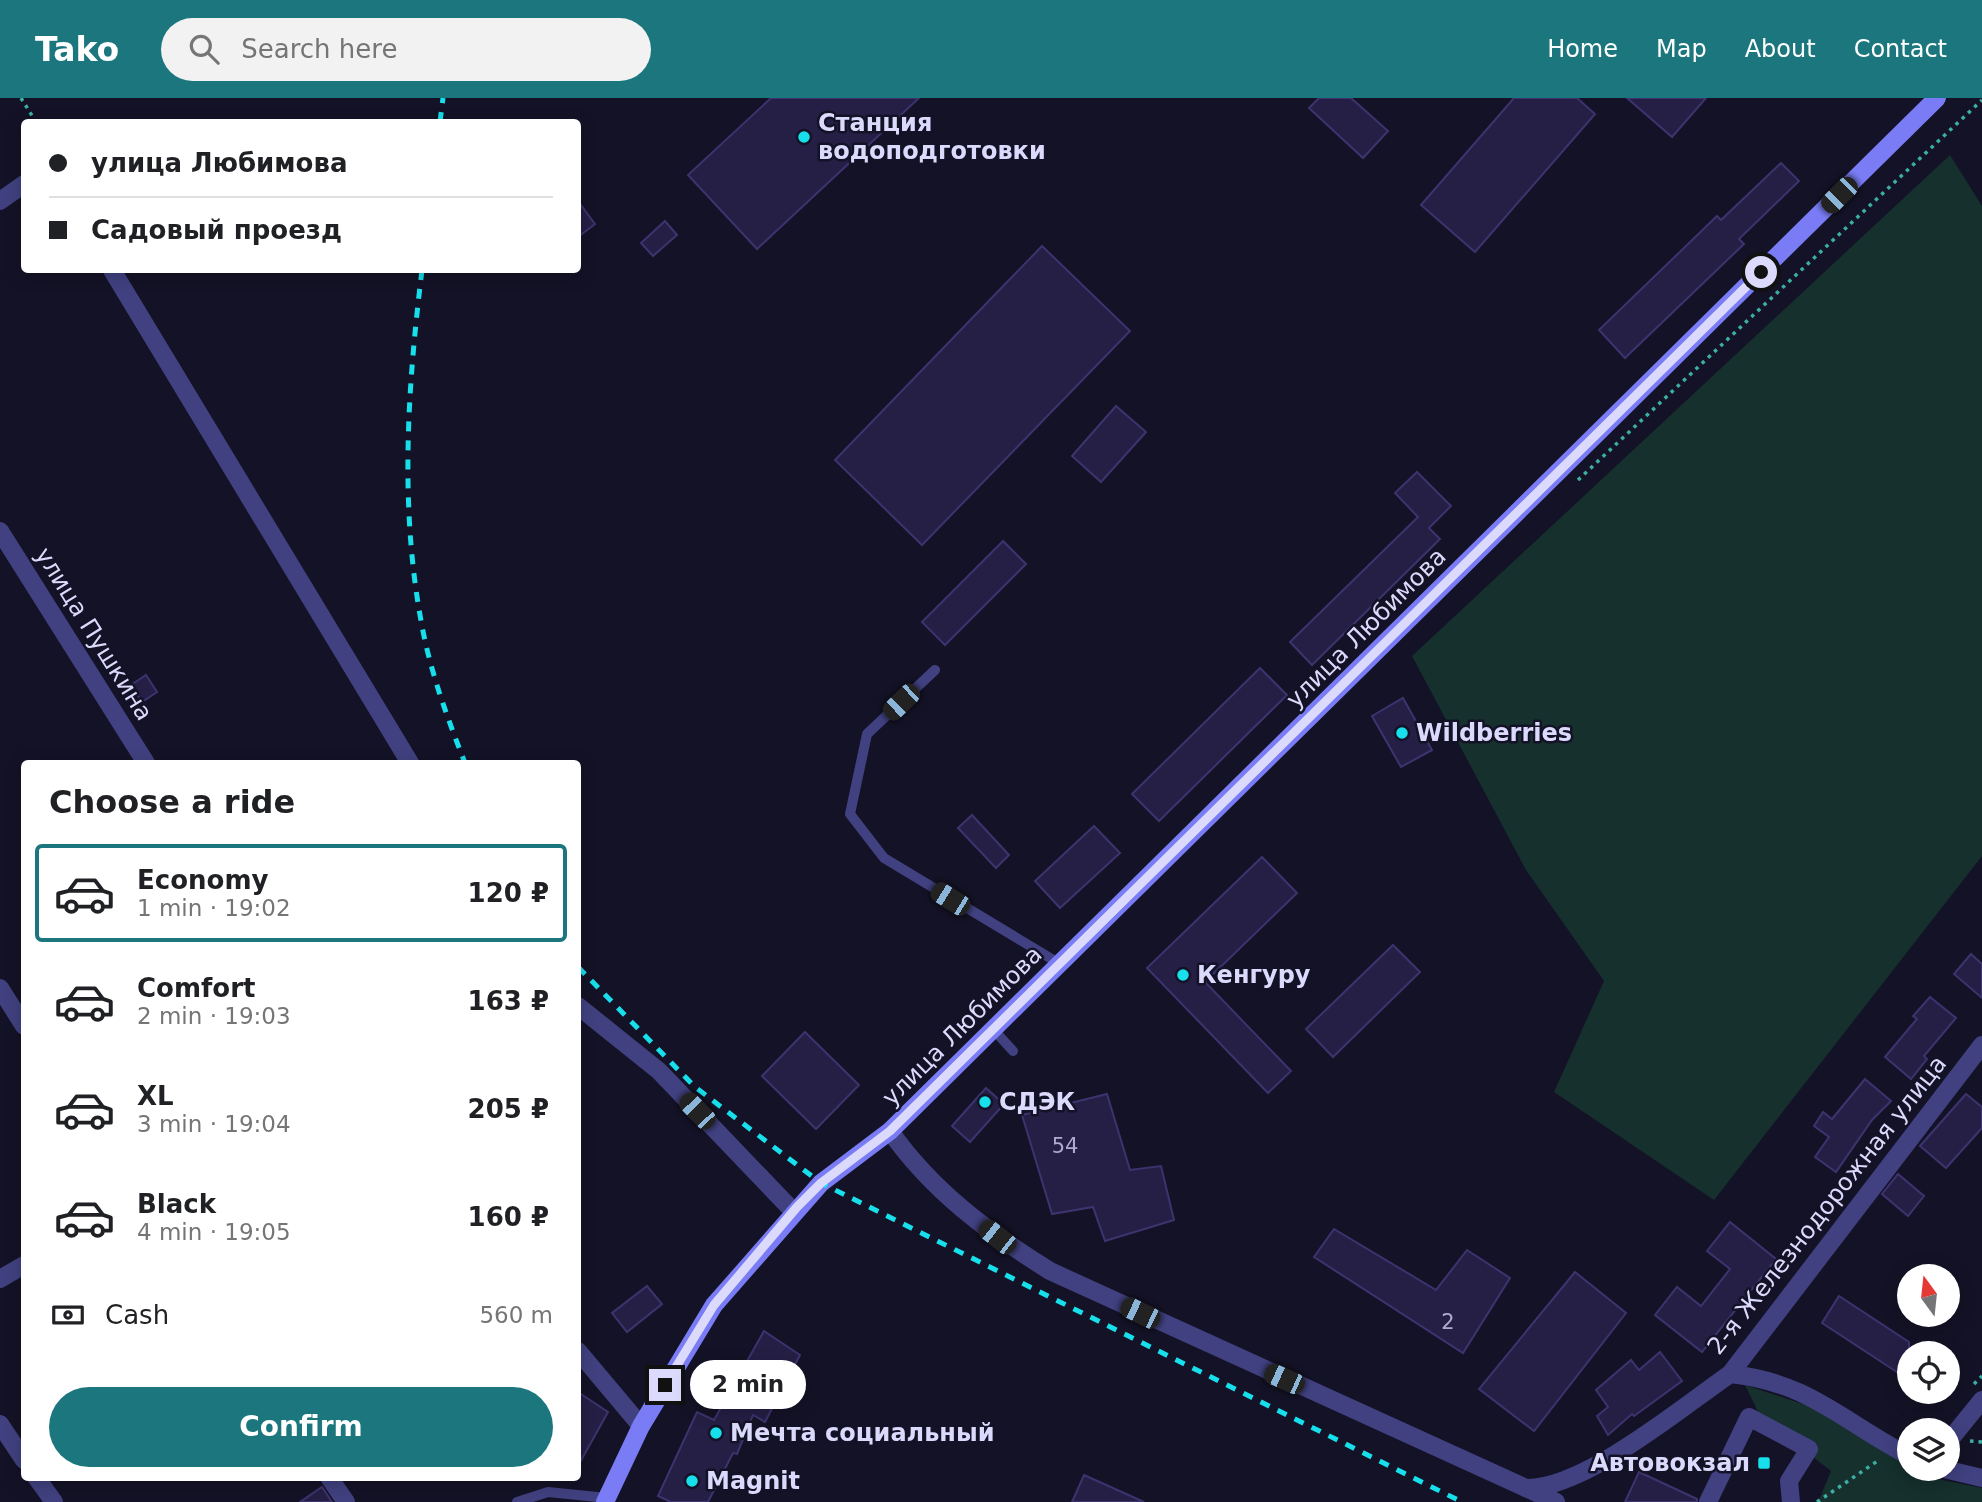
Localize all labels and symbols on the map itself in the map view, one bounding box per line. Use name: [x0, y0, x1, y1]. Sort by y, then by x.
place label: Станция водоподготовки: [818, 109, 1046, 165]
marker: Станция водоподготовки: [796, 129, 812, 145]
car: [1817, 173, 1862, 217]
route start: [1745, 256, 1777, 288]
street label: улица Пушкина: [30, 542, 158, 726]
street label: улица Любимова: [1280, 542, 1452, 714]
car: [879, 680, 924, 724]
place label: Wildberries: [1416, 719, 1572, 747]
marker: Wildberries: [1394, 725, 1410, 741]
car: [927, 879, 974, 919]
street label: улица Любимова: [876, 940, 1048, 1112]
place label: Кенгуру: [1197, 961, 1311, 989]
marker: Кенгуру: [1175, 967, 1191, 983]
street label: 2-я Железнодорожная улица: [1702, 1050, 1952, 1360]
place label: СДЭК: [999, 1088, 1076, 1116]
car: [675, 1089, 720, 1133]
marker: СДЭК: [977, 1094, 993, 1110]
house number: 54: [1052, 1134, 1078, 1158]
car: [974, 1216, 1021, 1258]
north arrow: [1897, 1264, 1960, 1326]
car: [1117, 1294, 1164, 1332]
house number: 2: [1441, 1310, 1455, 1334]
callout: 2 min: [690, 1360, 805, 1410]
car: [1261, 1361, 1308, 1397]
route end: [649, 1369, 681, 1401]
place label: Мечта социальный: [730, 1419, 994, 1447]
marker: Мечта социальный: [708, 1425, 724, 1441]
place label: Автовокзал: [1590, 1449, 1750, 1477]
marker: Автовокзал: [1756, 1455, 1772, 1471]
place label: Magnit: [706, 1467, 800, 1495]
marker: Magnit: [684, 1473, 700, 1489]

